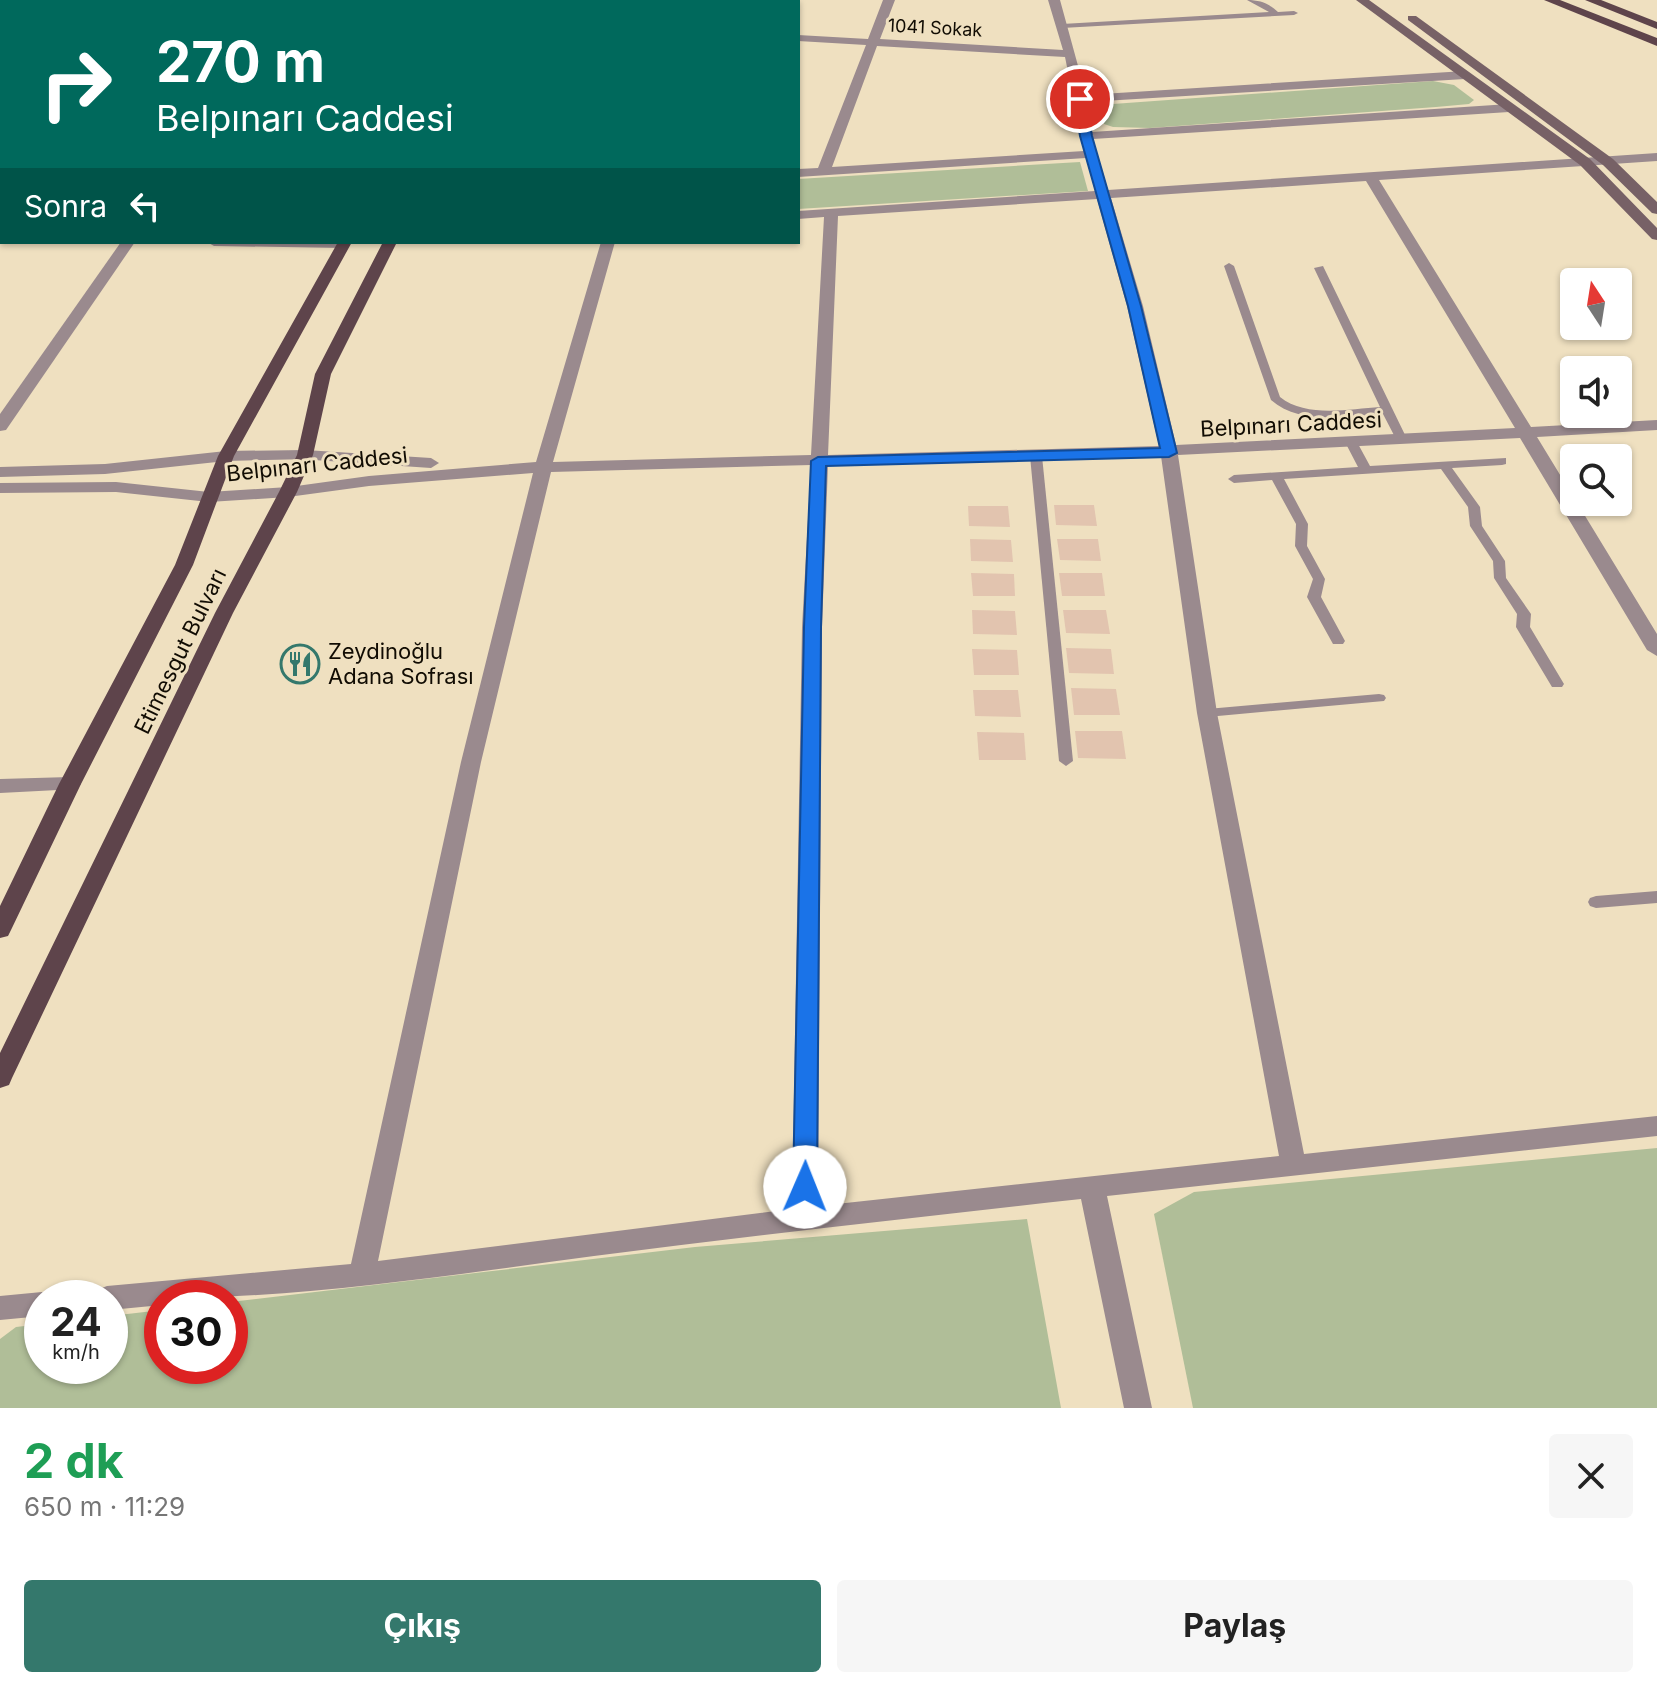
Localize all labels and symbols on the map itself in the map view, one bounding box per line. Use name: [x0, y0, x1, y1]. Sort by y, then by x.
street label: 1041 Sokak: [887, 15, 983, 40]
pin: [1046, 65, 1114, 133]
north arrow: [1560, 268, 1632, 340]
street label: Belpınarı Caddesi: [1199, 406, 1383, 442]
street label: Belpınarı Caddesi: [225, 442, 409, 486]
street label: Etimesgut Bulvarı: [129, 564, 231, 738]
place label: Zeydinoğlu Adana Sofrası: [328, 638, 474, 689]
restaurant icon: Zeydinoğlu Adana Sofrası: [279, 643, 321, 685]
position arrow: [763, 1145, 847, 1229]
speed limit sign: 30: [144, 1280, 248, 1384]

